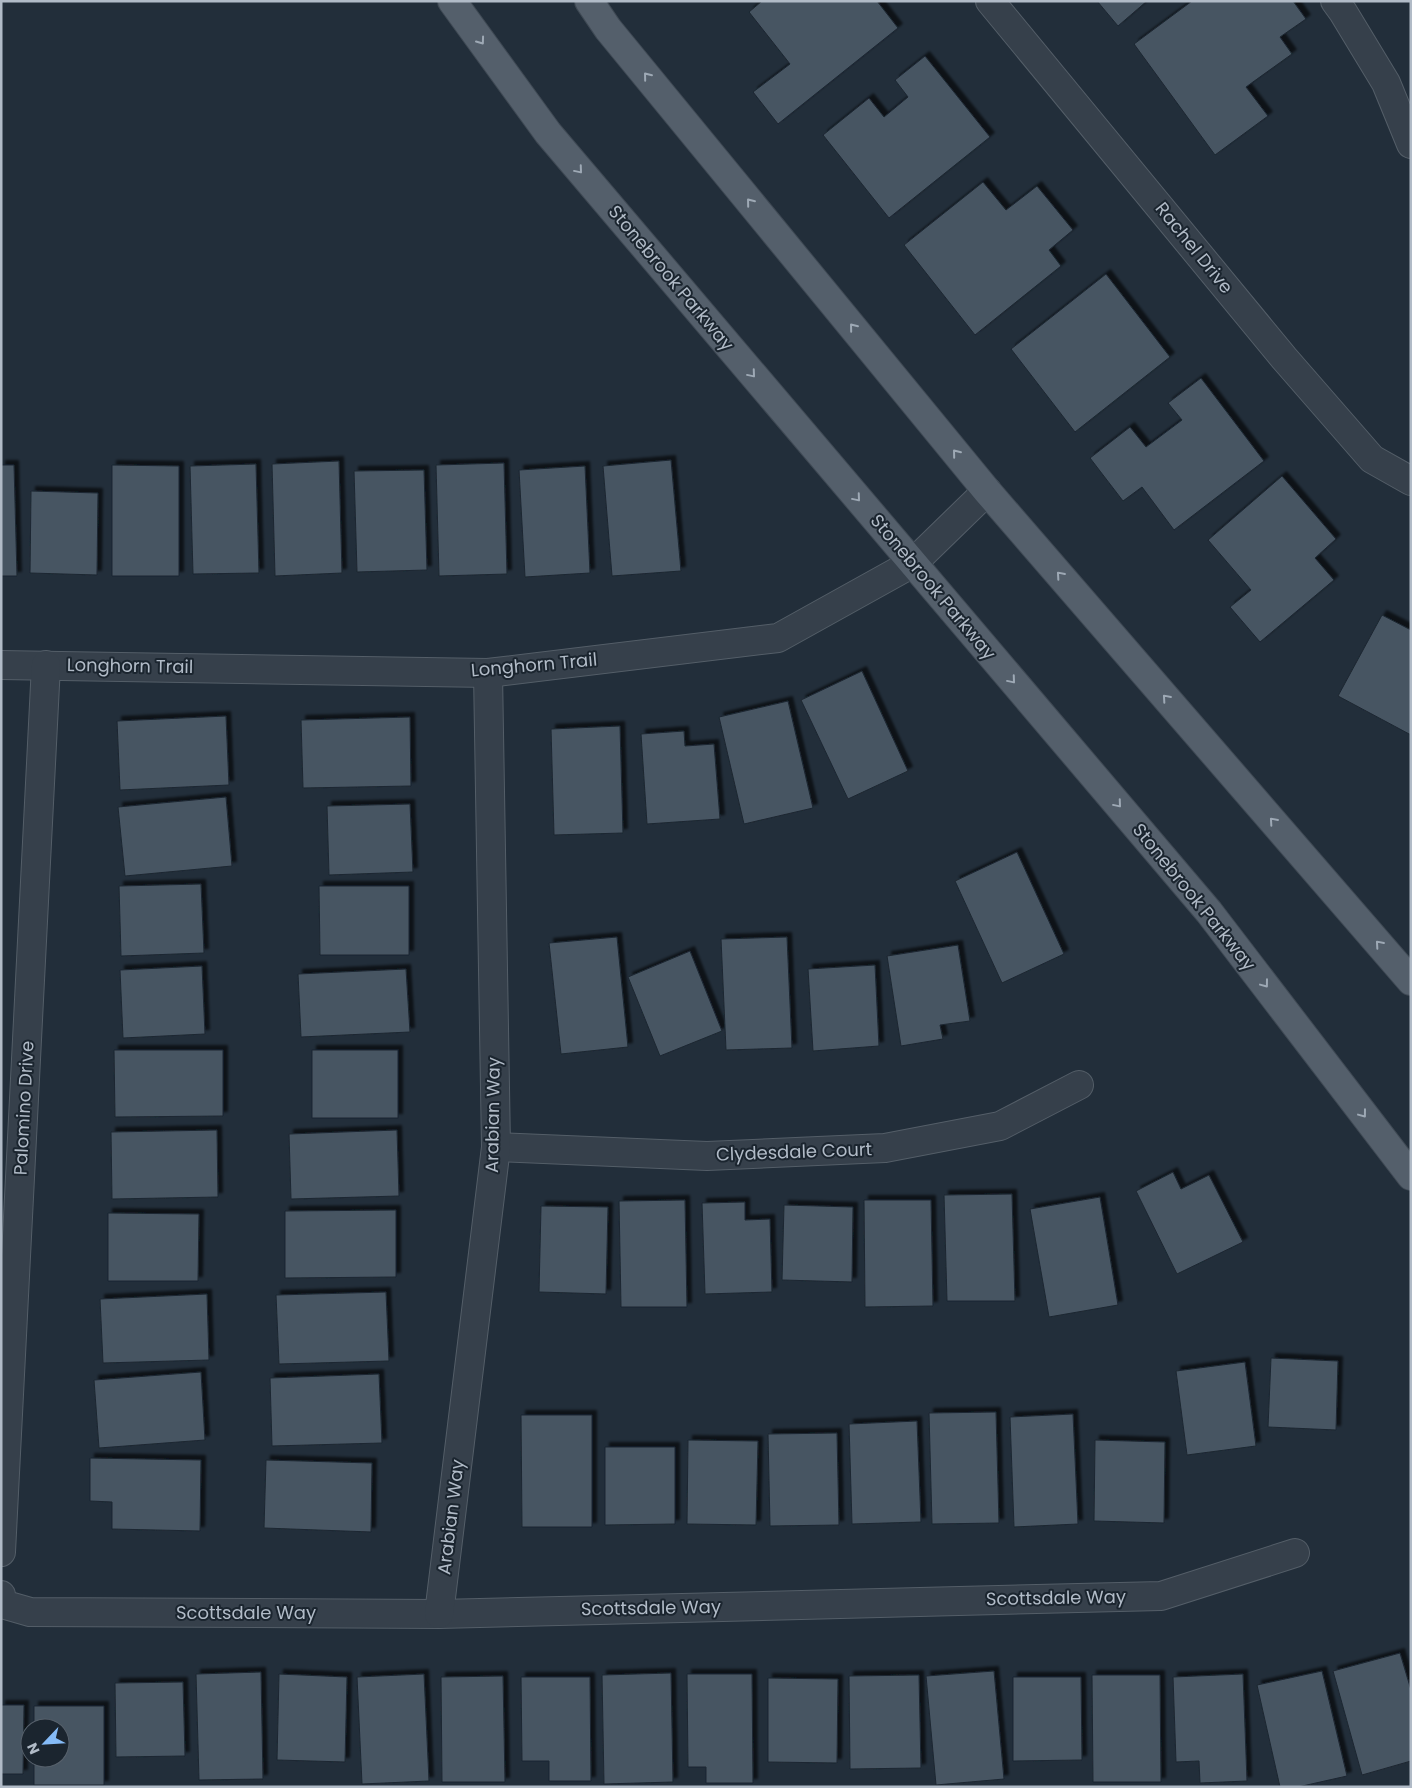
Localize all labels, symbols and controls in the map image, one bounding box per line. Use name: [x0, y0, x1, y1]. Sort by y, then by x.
one-way arrow: [474, 35, 484, 44]
one-way arrow: [643, 73, 652, 82]
one-way arrow: [574, 164, 583, 173]
street label: Rachel Drive: [1150, 197, 1239, 299]
one-way arrow: [747, 199, 756, 208]
street label: Stonebrook Parkway: [603, 200, 740, 356]
one-way arrow: [850, 324, 859, 333]
one-way arrow: [746, 368, 755, 377]
one-way arrow: [954, 450, 962, 459]
one-way arrow: [851, 492, 860, 501]
street label: Stonebrook Parkway: [865, 509, 1002, 665]
one-way arrow: [1058, 572, 1066, 581]
street label: Longhorn Trail: [470, 647, 598, 682]
street label: Longhorn Trail: [67, 652, 193, 679]
one-way arrow: [1007, 675, 1016, 684]
one-way arrow: [1164, 695, 1172, 704]
one-way arrow: [1112, 799, 1121, 808]
street label: Stonebrook Parkway: [1127, 818, 1262, 976]
one-way arrow: [1270, 818, 1278, 827]
one-way arrow: [1376, 941, 1385, 950]
one-way arrow: [1259, 978, 1267, 987]
street label: Palomino Drive: [7, 1040, 40, 1176]
street label: Arabian Way: [479, 1057, 506, 1173]
one-way arrow: [1357, 1108, 1366, 1118]
street label: Clydesdale Court: [716, 1136, 872, 1167]
street label: Arabian Way: [431, 1458, 470, 1576]
street label: Scottsdale Way: [986, 1584, 1126, 1611]
street label: Scottsdale Way: [581, 1594, 721, 1621]
street label: Scottsdale Way: [176, 1600, 316, 1625]
north arrow: [20, 1718, 70, 1768]
text: N: [22, 1739, 45, 1757]

